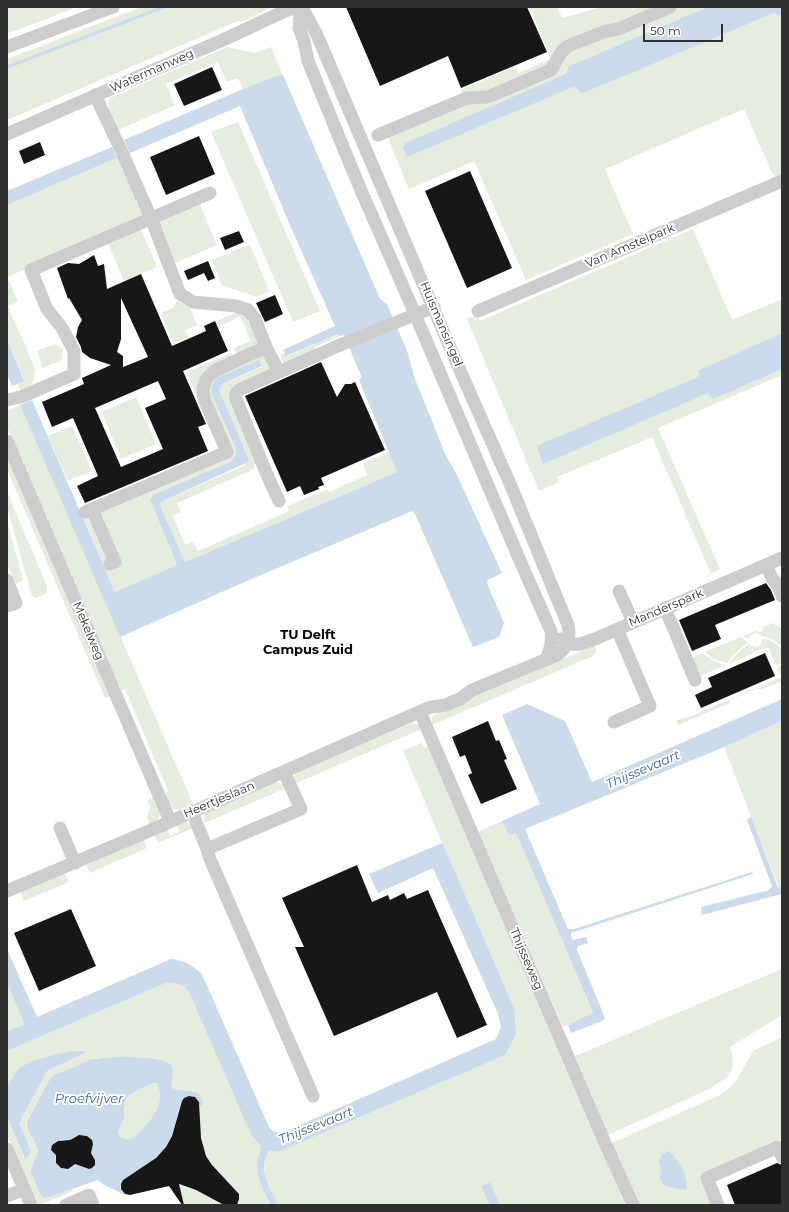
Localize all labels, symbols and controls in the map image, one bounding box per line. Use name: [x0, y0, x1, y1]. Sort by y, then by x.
scale bar: [645, 16, 725, 42]
text: 50 m: [650, 23, 681, 38]
street label: Watermanweg: [108, 46, 196, 96]
street label: Van Amstelpark: [583, 221, 677, 271]
street label: Huismansingel: [417, 279, 465, 369]
street label: Manderspark: [626, 586, 706, 630]
street label: Mekelweg: [69, 600, 107, 662]
district label: TU Delft Campus Zuid: [263, 627, 353, 658]
water label: Thijssevaart: [604, 747, 682, 793]
street label: Heertjeslaan: [181, 779, 257, 821]
street label: Thijsseweg: [506, 926, 546, 992]
water label: Proefvijver: [55, 1091, 123, 1107]
water label: Thijssevaart: [277, 1104, 355, 1148]

